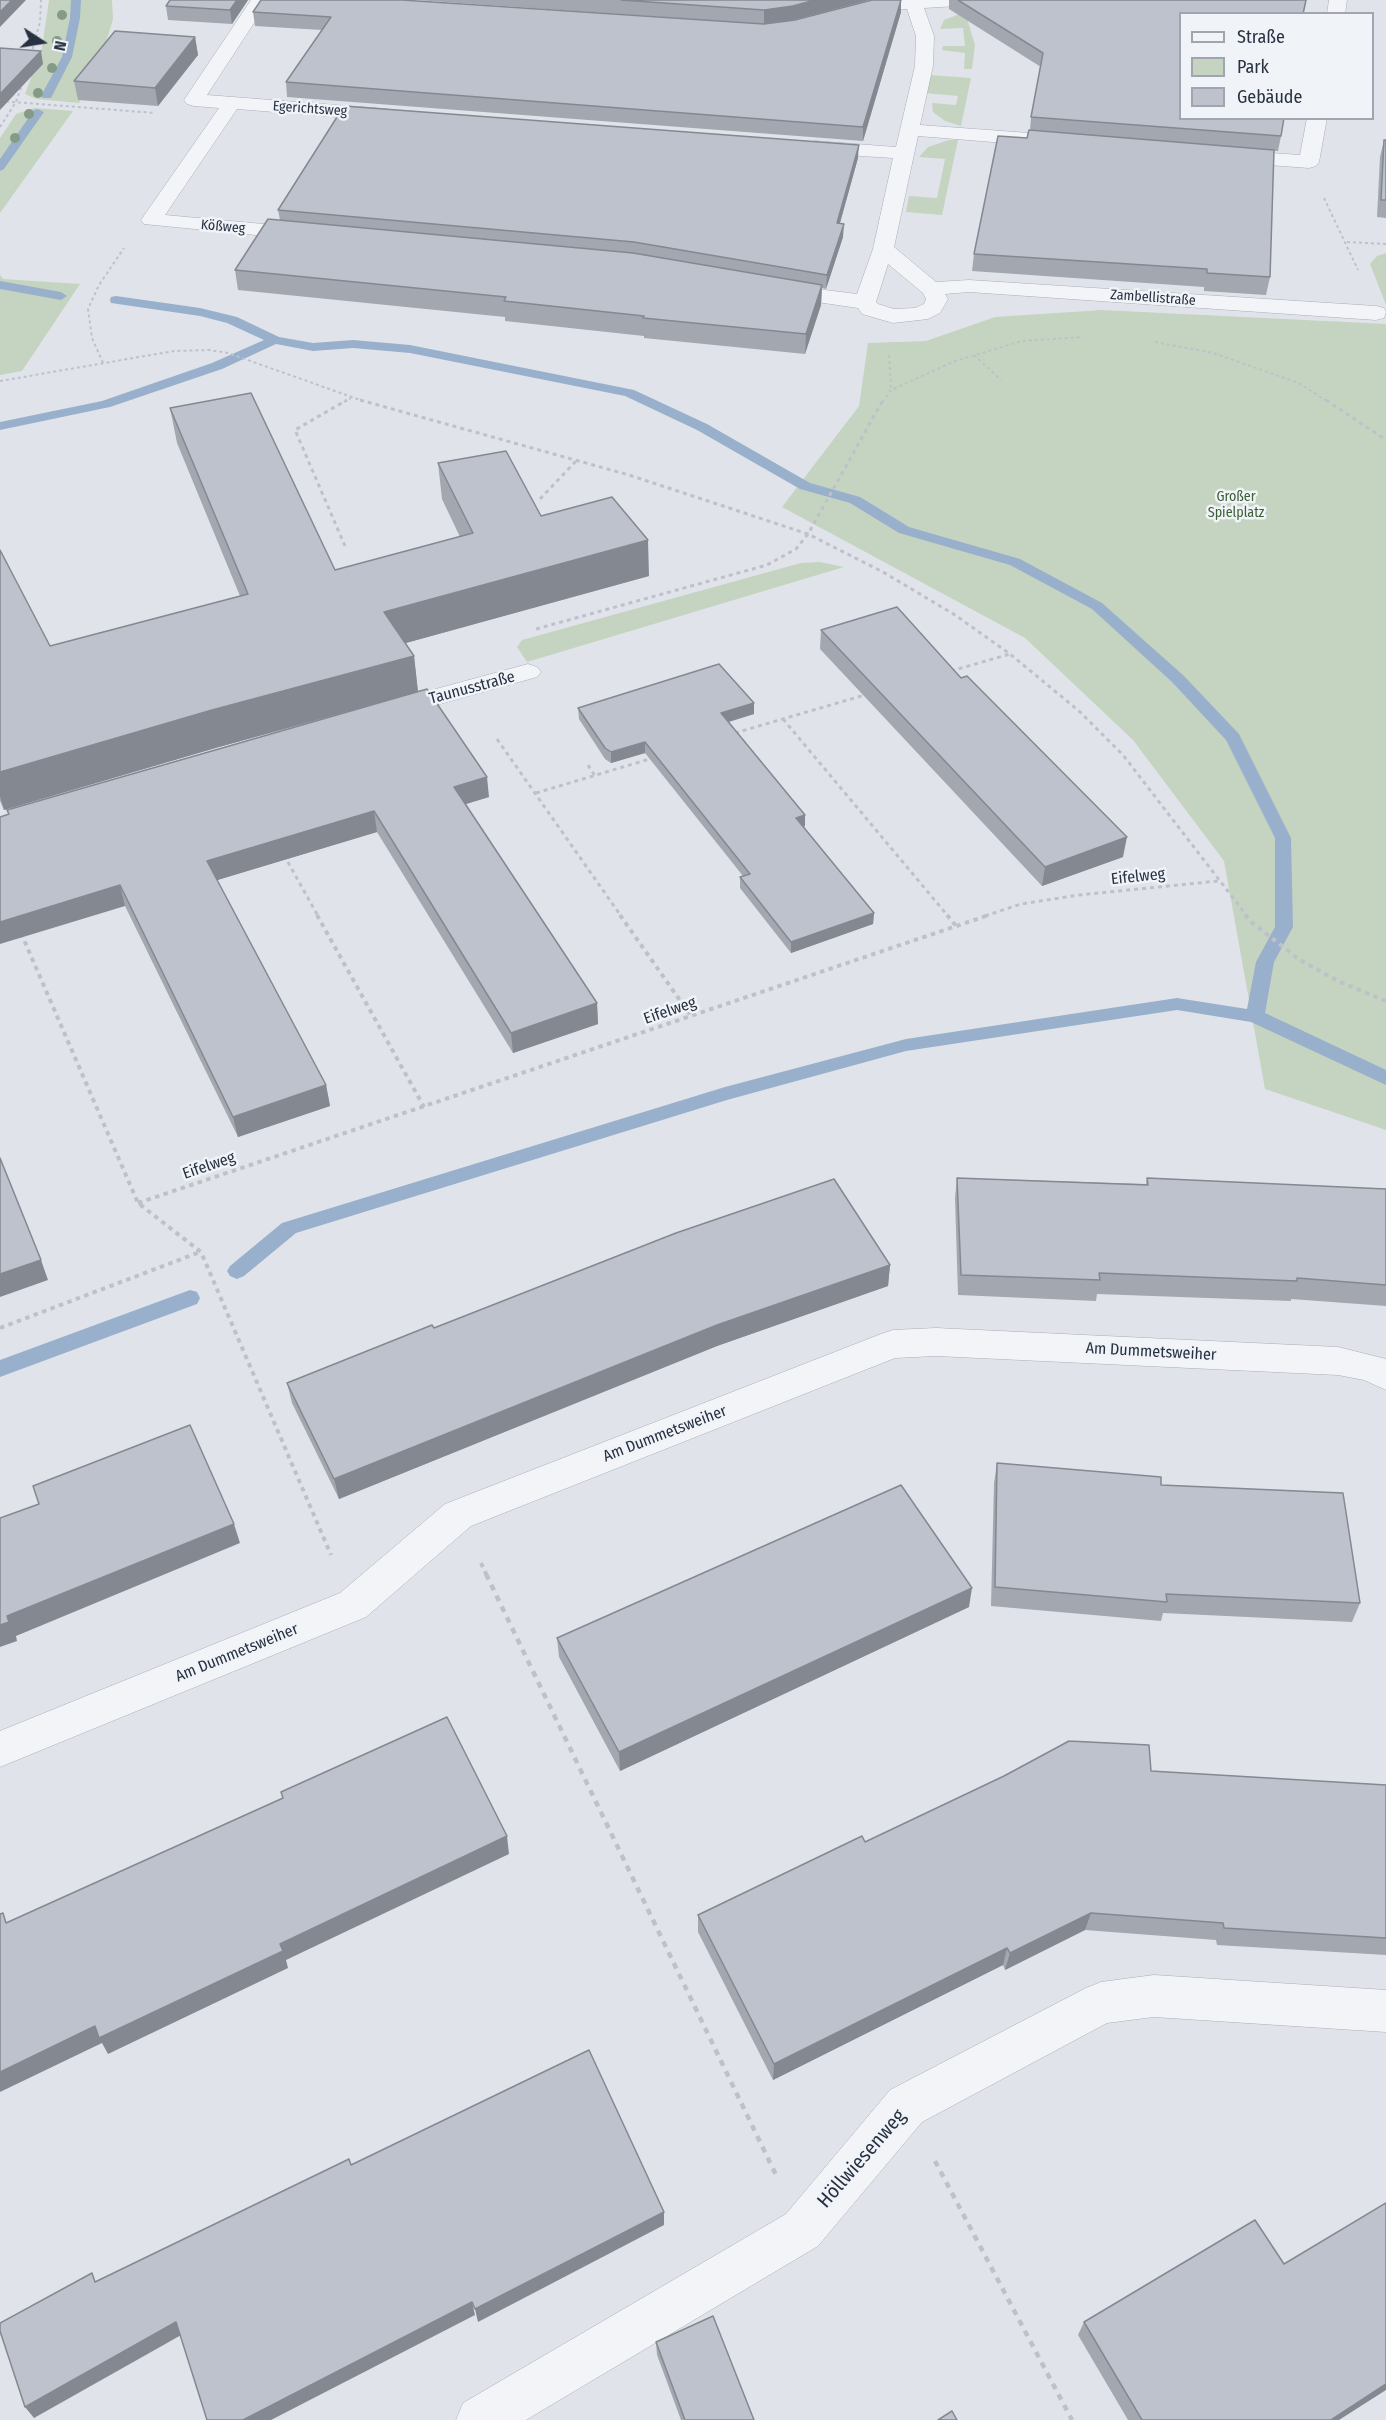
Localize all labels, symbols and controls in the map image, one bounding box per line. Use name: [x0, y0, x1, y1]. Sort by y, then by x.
north arrow: [12, 12, 72, 72]
legend: [1179, 12, 1374, 120]
text: Straße: [1237, 26, 1285, 48]
text: N: [50, 39, 70, 53]
text: Park: [1237, 56, 1269, 78]
text: Gebäude: [1237, 86, 1302, 108]
street label: Egerichtsweg: [272, 98, 348, 120]
street label: Kößweg: [200, 217, 246, 237]
street label: Zambellistraße: [1110, 287, 1196, 309]
park label: Großer Spielplatz: [1208, 489, 1264, 522]
street label: Taunusstraße: [427, 667, 517, 709]
street label: Eifelweg: [1110, 865, 1166, 889]
street label: Eifelweg: [641, 993, 699, 1029]
street label: Eifelweg: [180, 1148, 238, 1184]
street label: Am Dummetsweiher: [1085, 1339, 1217, 1365]
street label: Am Dummetsweiher: [600, 1402, 730, 1466]
street label: Am Dummetsweiher: [173, 1620, 301, 1686]
street label: Höllwiesenweg: [813, 2105, 911, 2213]

